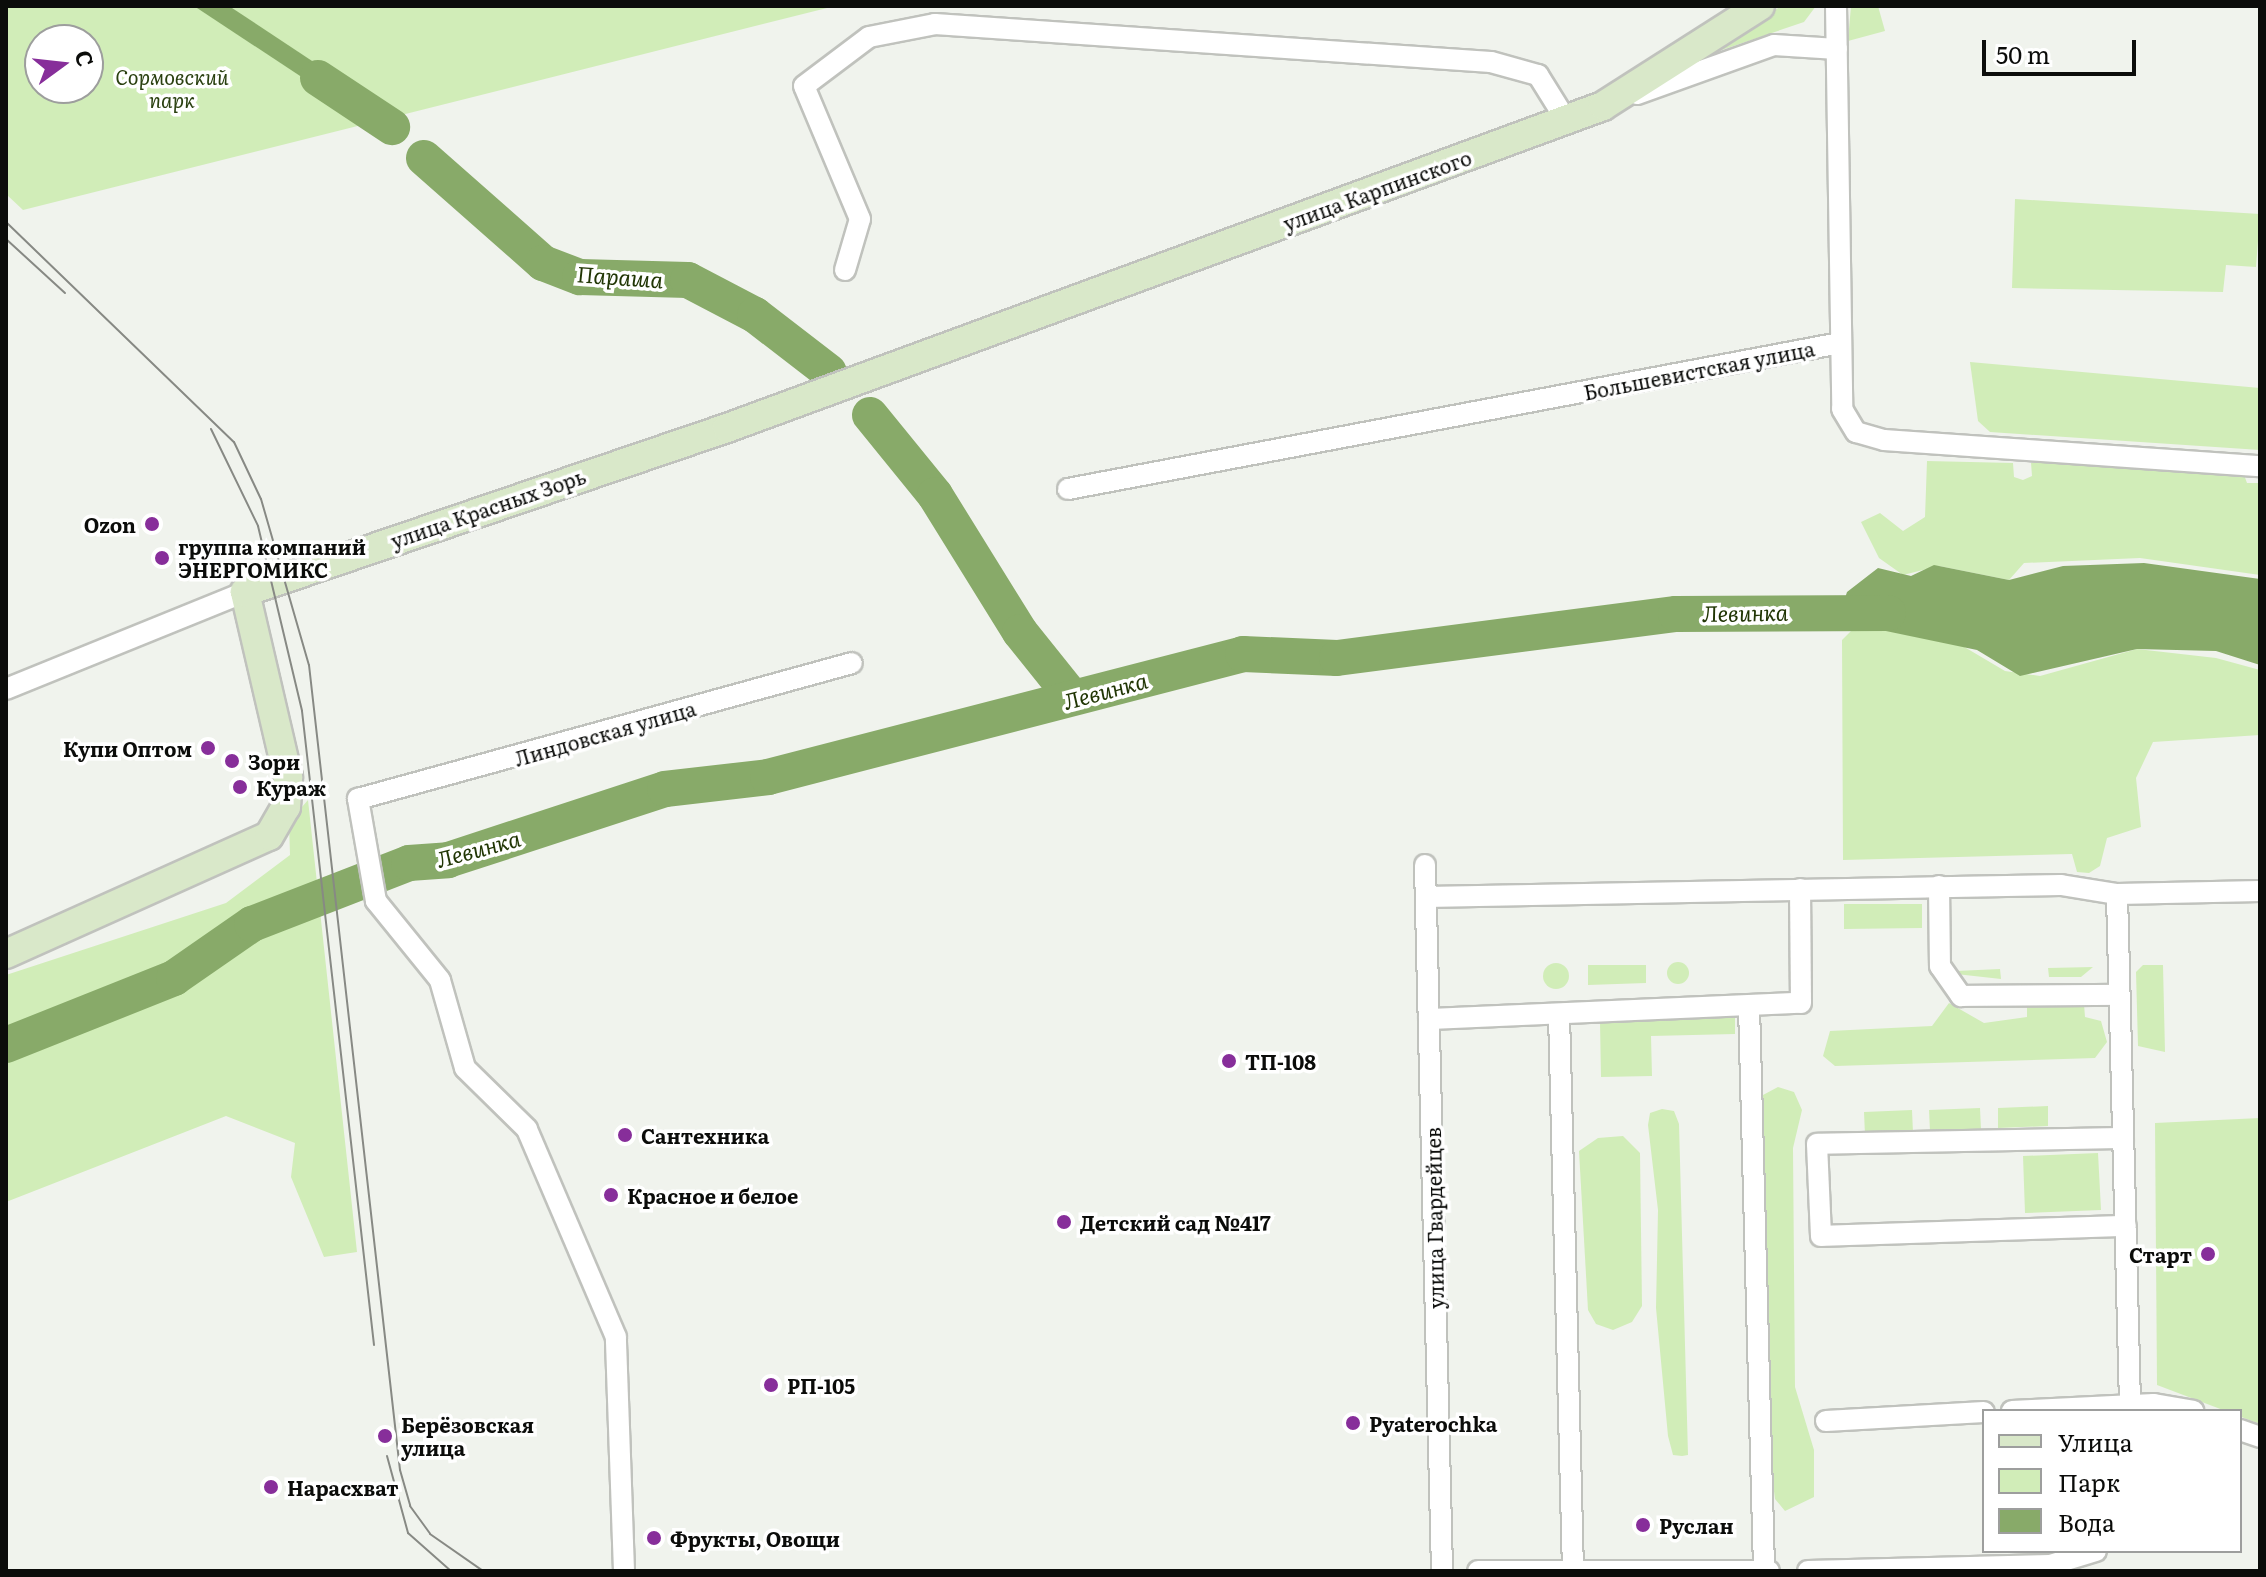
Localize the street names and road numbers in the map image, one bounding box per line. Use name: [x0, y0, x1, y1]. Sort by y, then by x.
street label: улица Карпинского: [1280, 145, 1474, 235]
street label: Большевистская улица: [1581, 336, 1817, 404]
street label: улица Красных Зорь: [387, 463, 589, 553]
street label: Линдовская улица: [512, 696, 698, 770]
street label: улица Гвардейцев: [1420, 1127, 1448, 1309]

